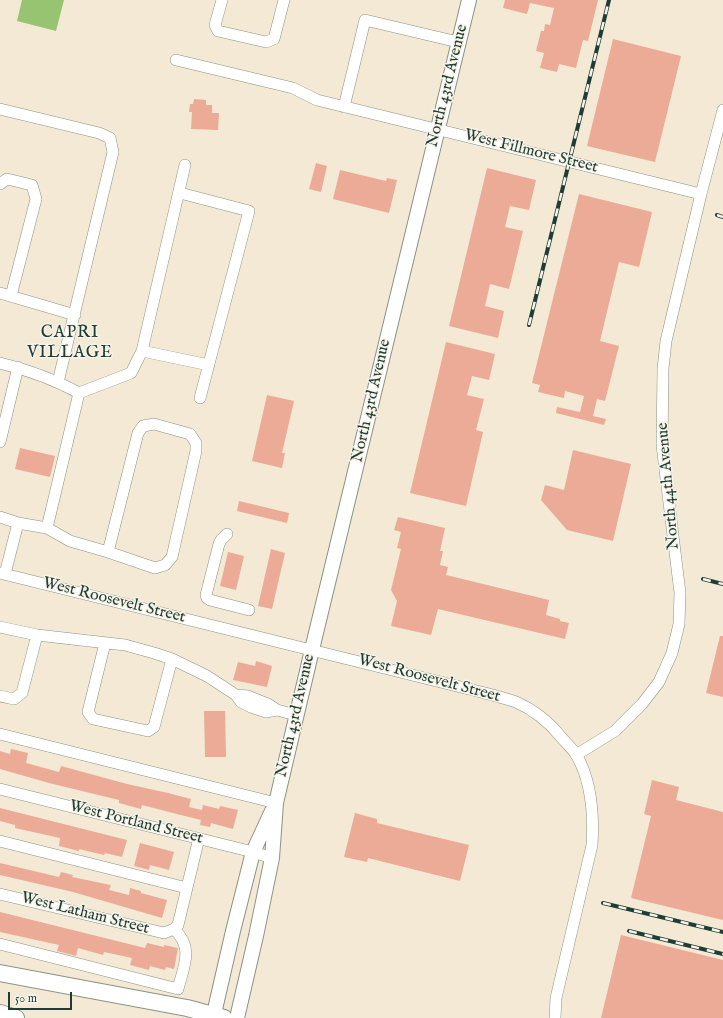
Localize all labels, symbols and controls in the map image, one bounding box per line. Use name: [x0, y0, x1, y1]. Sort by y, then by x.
street label: North 43rd Avenue: [423, 23, 473, 149]
street label: West Fillmore Street: [462, 126, 600, 178]
district label: CAPRI VILLAGE: [27, 324, 113, 364]
street label: North 43rd Avenue: [348, 337, 396, 465]
street label: North 44th Avenue: [654, 422, 684, 550]
street label: West Roosevelt Street: [41, 574, 187, 628]
street label: West Roosevelt Street: [356, 651, 502, 707]
street label: North 43rd Avenue: [272, 652, 320, 780]
street label: West Portland Street: [67, 797, 205, 849]
street label: West Latham Street: [19, 889, 151, 939]
scale bar: [10, 984, 74, 1010]
text: 50 m: [15, 991, 37, 1006]

